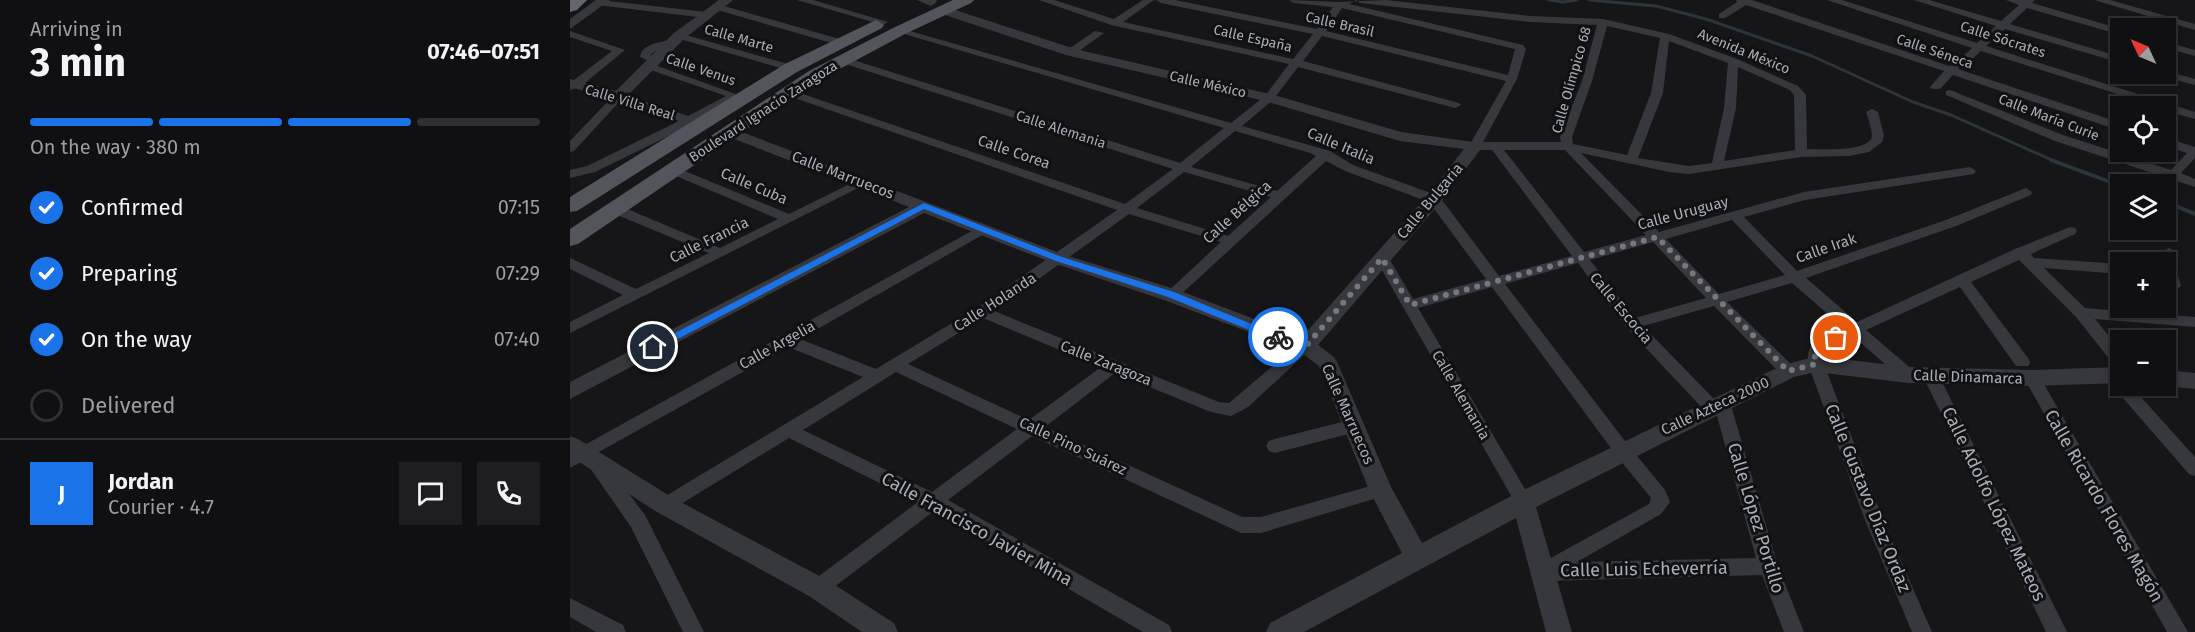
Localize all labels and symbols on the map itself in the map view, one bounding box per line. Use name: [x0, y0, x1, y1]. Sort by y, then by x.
street label: Calle Brasil: [1304, 8, 1376, 41]
street label: Calle Sócrates: [1958, 18, 2048, 61]
north arrow: [2110, 18, 2176, 84]
street label: Calle Marte: [702, 21, 775, 56]
street label: Calle España: [1212, 21, 1294, 56]
street label: Calle Olímpico 68: [1548, 25, 1595, 135]
street label: Avenida México: [1695, 25, 1792, 78]
street label: Calle Séneca: [1894, 30, 1975, 73]
street label: Calle Venus: [664, 50, 738, 89]
street label: Boulevard Ignacio Zaragoza: [686, 57, 841, 166]
street label: Calle México: [1168, 67, 1248, 102]
street label: Calle Villa Real: [583, 81, 677, 124]
street label: Calle María Curie: [1996, 90, 2102, 144]
street label: Calle Alemania: [1014, 107, 1108, 152]
street label: Calle Italia: [1305, 124, 1377, 168]
street label: Calle Corea: [975, 131, 1053, 173]
street label: Calle Marruecos: [789, 147, 897, 203]
street label: Calle Bulgaria: [1393, 160, 1467, 242]
street label: Calle Cuba: [718, 164, 790, 208]
street label: Calle Bélgica: [1199, 177, 1275, 247]
street label: Calle Uruguay: [1636, 192, 1731, 234]
street label: Calle Francia: [667, 213, 751, 267]
street label: Calle Irak: [1793, 229, 1859, 267]
street label: Calle Holanda: [950, 269, 1040, 335]
street label: Calle Escocia: [1586, 269, 1656, 347]
courier: [1248, 307, 1308, 367]
pin: [1810, 312, 1861, 363]
street label: Calle Argelia: [736, 317, 818, 373]
pin: [627, 321, 678, 372]
street label: Calle Zaragoza: [1058, 337, 1154, 389]
street label: Calle Alemania: [1428, 347, 1494, 443]
street label: Calle Marruecos: [1318, 361, 1378, 467]
street label: Calle Dinamarca: [1913, 366, 2023, 388]
street label: Calle Azteca 2000: [1658, 373, 1772, 439]
street label: Calle Gustavo Díaz Ordaz: [1820, 401, 1916, 595]
street label: Calle Adolfo López Mateos: [1937, 403, 2051, 605]
street label: Calle Ricardo Flores Magón: [2040, 406, 2168, 606]
street label: Calle Pino Suárez: [1016, 413, 1130, 479]
street label: Calle López Portillo: [1723, 440, 1789, 596]
street label: Calle Francisco Javier Mina: [878, 467, 1076, 591]
street label: Calle Luis Echeverría: [1560, 557, 1728, 581]

